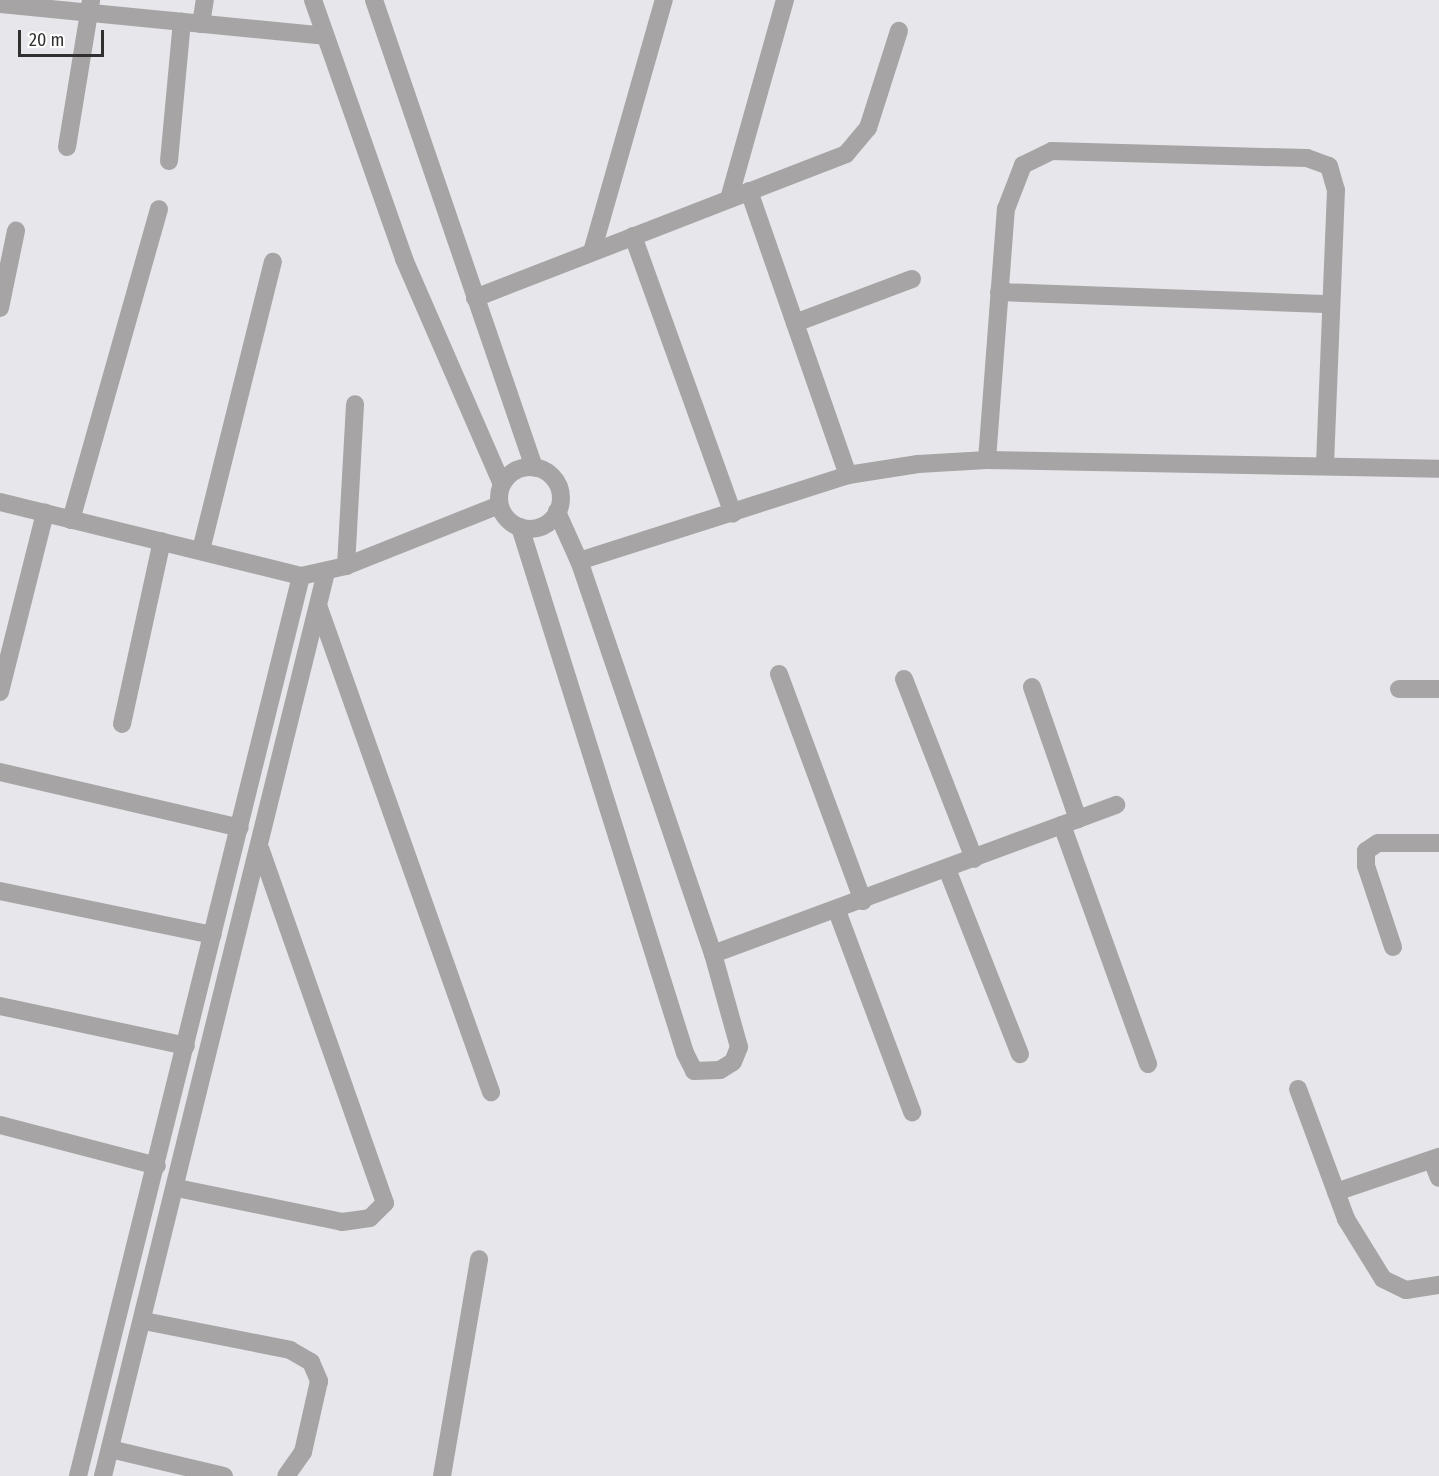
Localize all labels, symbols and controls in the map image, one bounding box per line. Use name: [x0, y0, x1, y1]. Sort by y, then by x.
scale bar: [21, 18, 106, 56]
text: 20 m: [29, 29, 64, 51]

